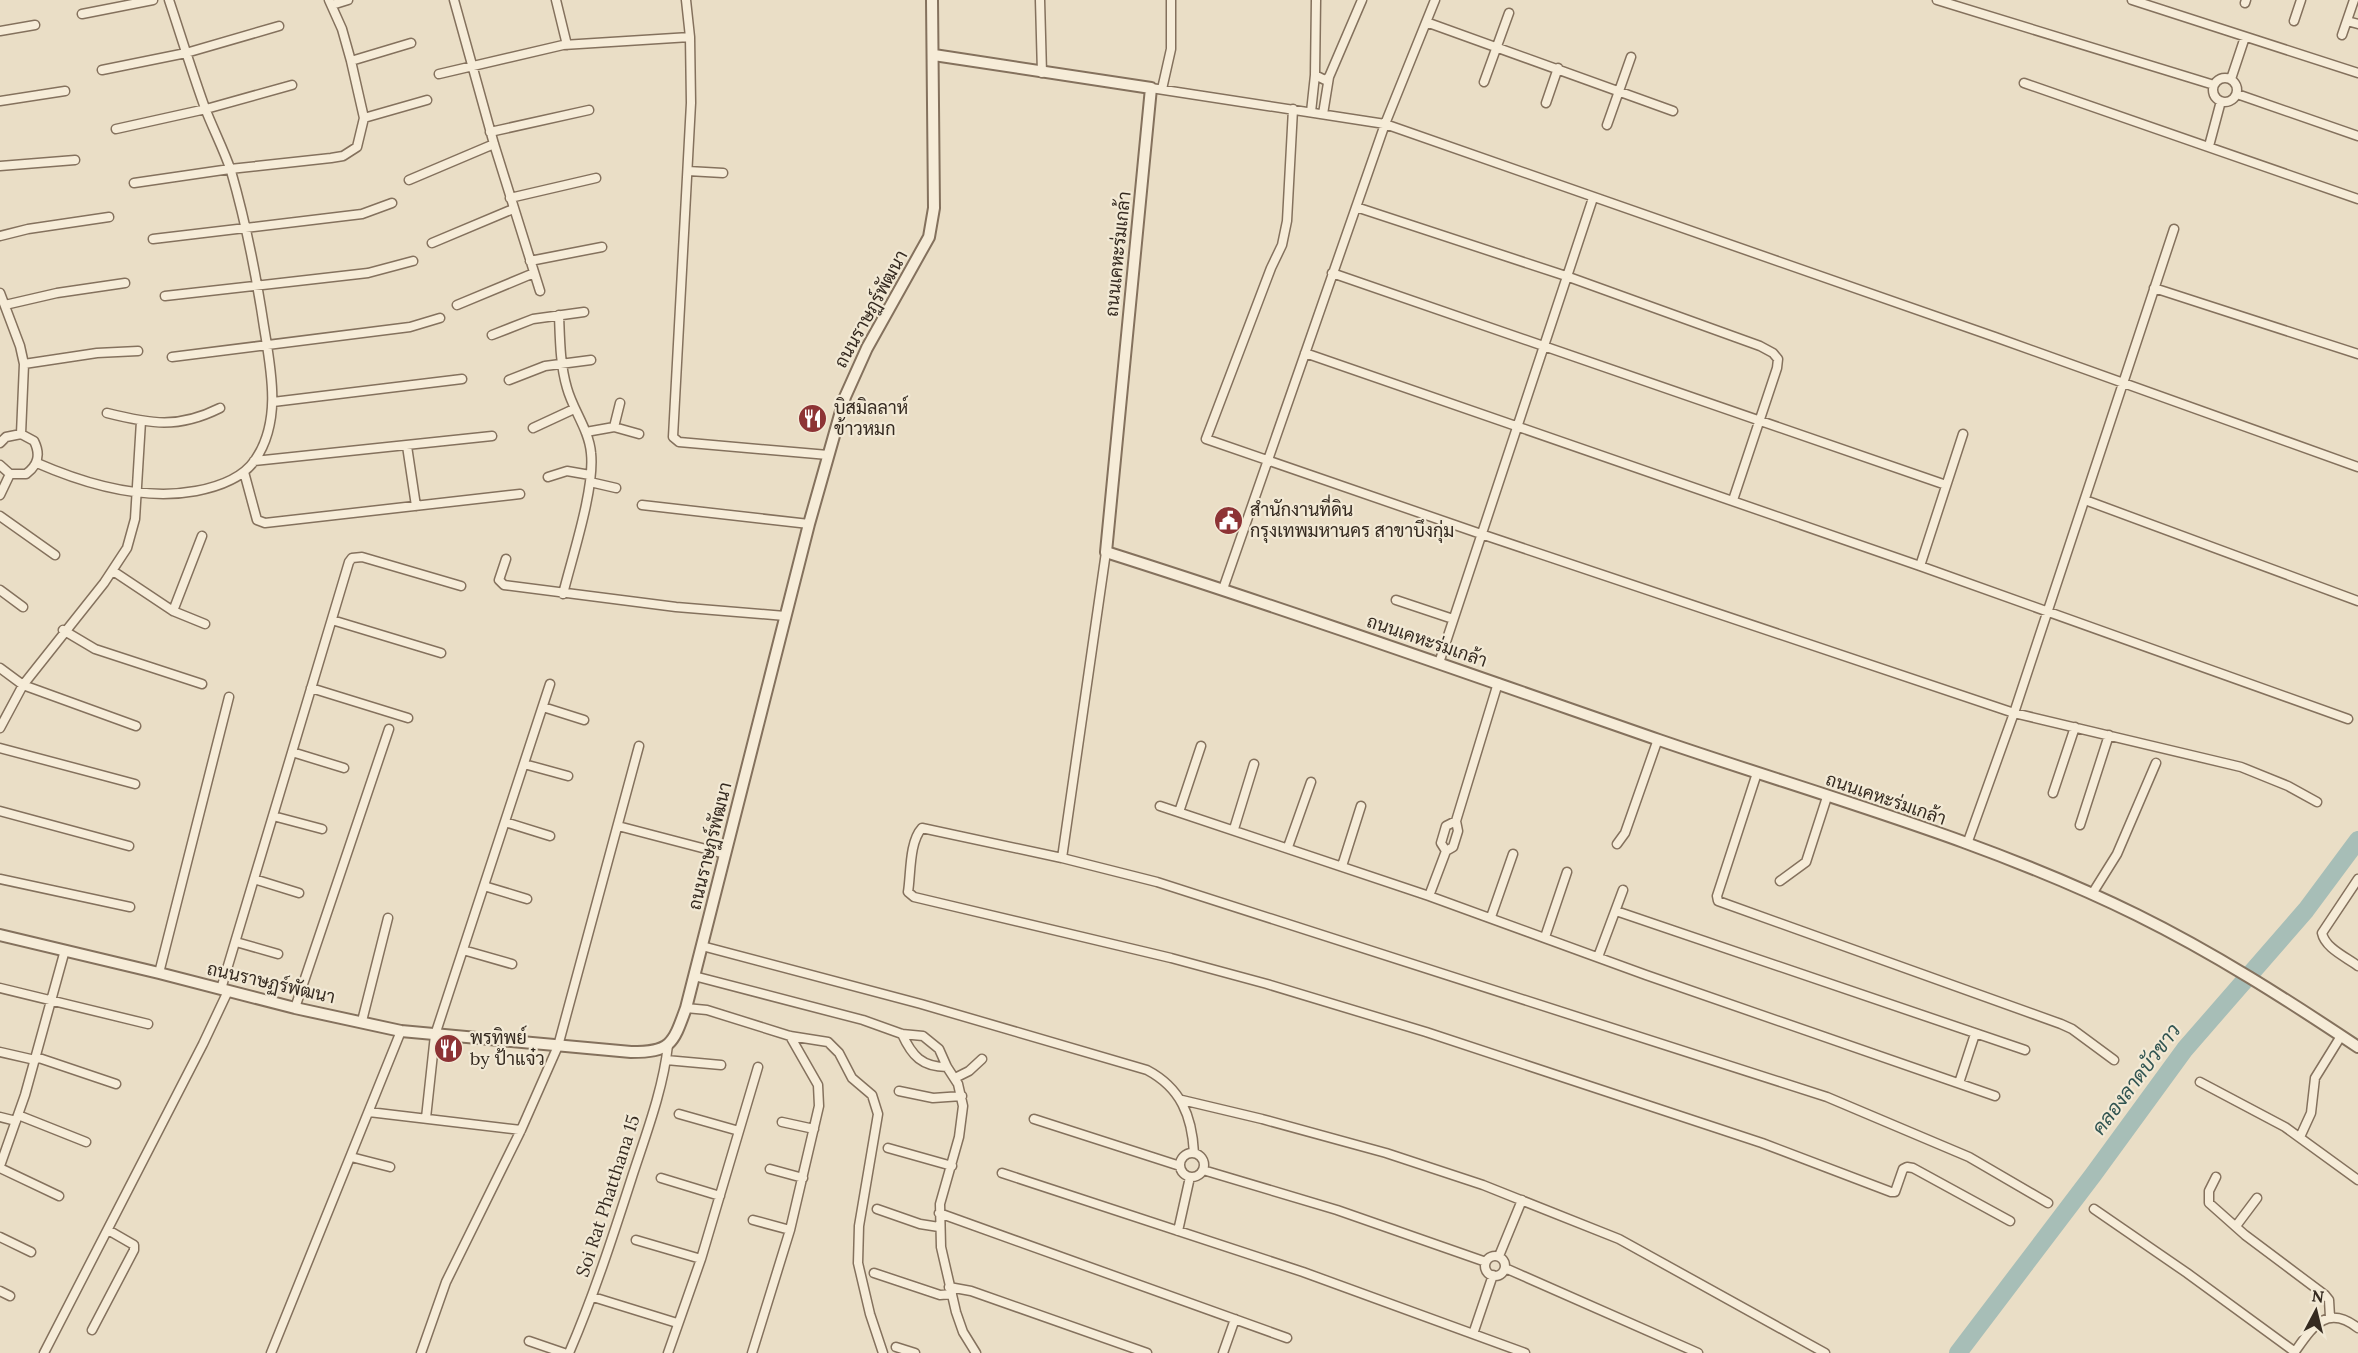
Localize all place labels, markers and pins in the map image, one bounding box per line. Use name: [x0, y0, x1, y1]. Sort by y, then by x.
place label: บิสมิลลาห์ ข้าวหมก: [834, 395, 908, 440]
restaurant icon: บิสมิลลาห์ ข้าวหมก: [797, 402, 829, 434]
place label: สำนักงานที่ดิน กรุงเทพมหานคร สาขาบึงกุ่ม: [1250, 494, 1454, 543]
public building icon: สำนักงานที่ดิน กรุงเทพมหานคร สาขาบึงกุ่ม: [1213, 504, 1245, 536]
place label: พรทิพย์ by ป้าแจ๋ว: [470, 1025, 545, 1070]
restaurant icon: พรทิพย์ by ป้าแจ๋ว: [433, 1032, 465, 1064]

